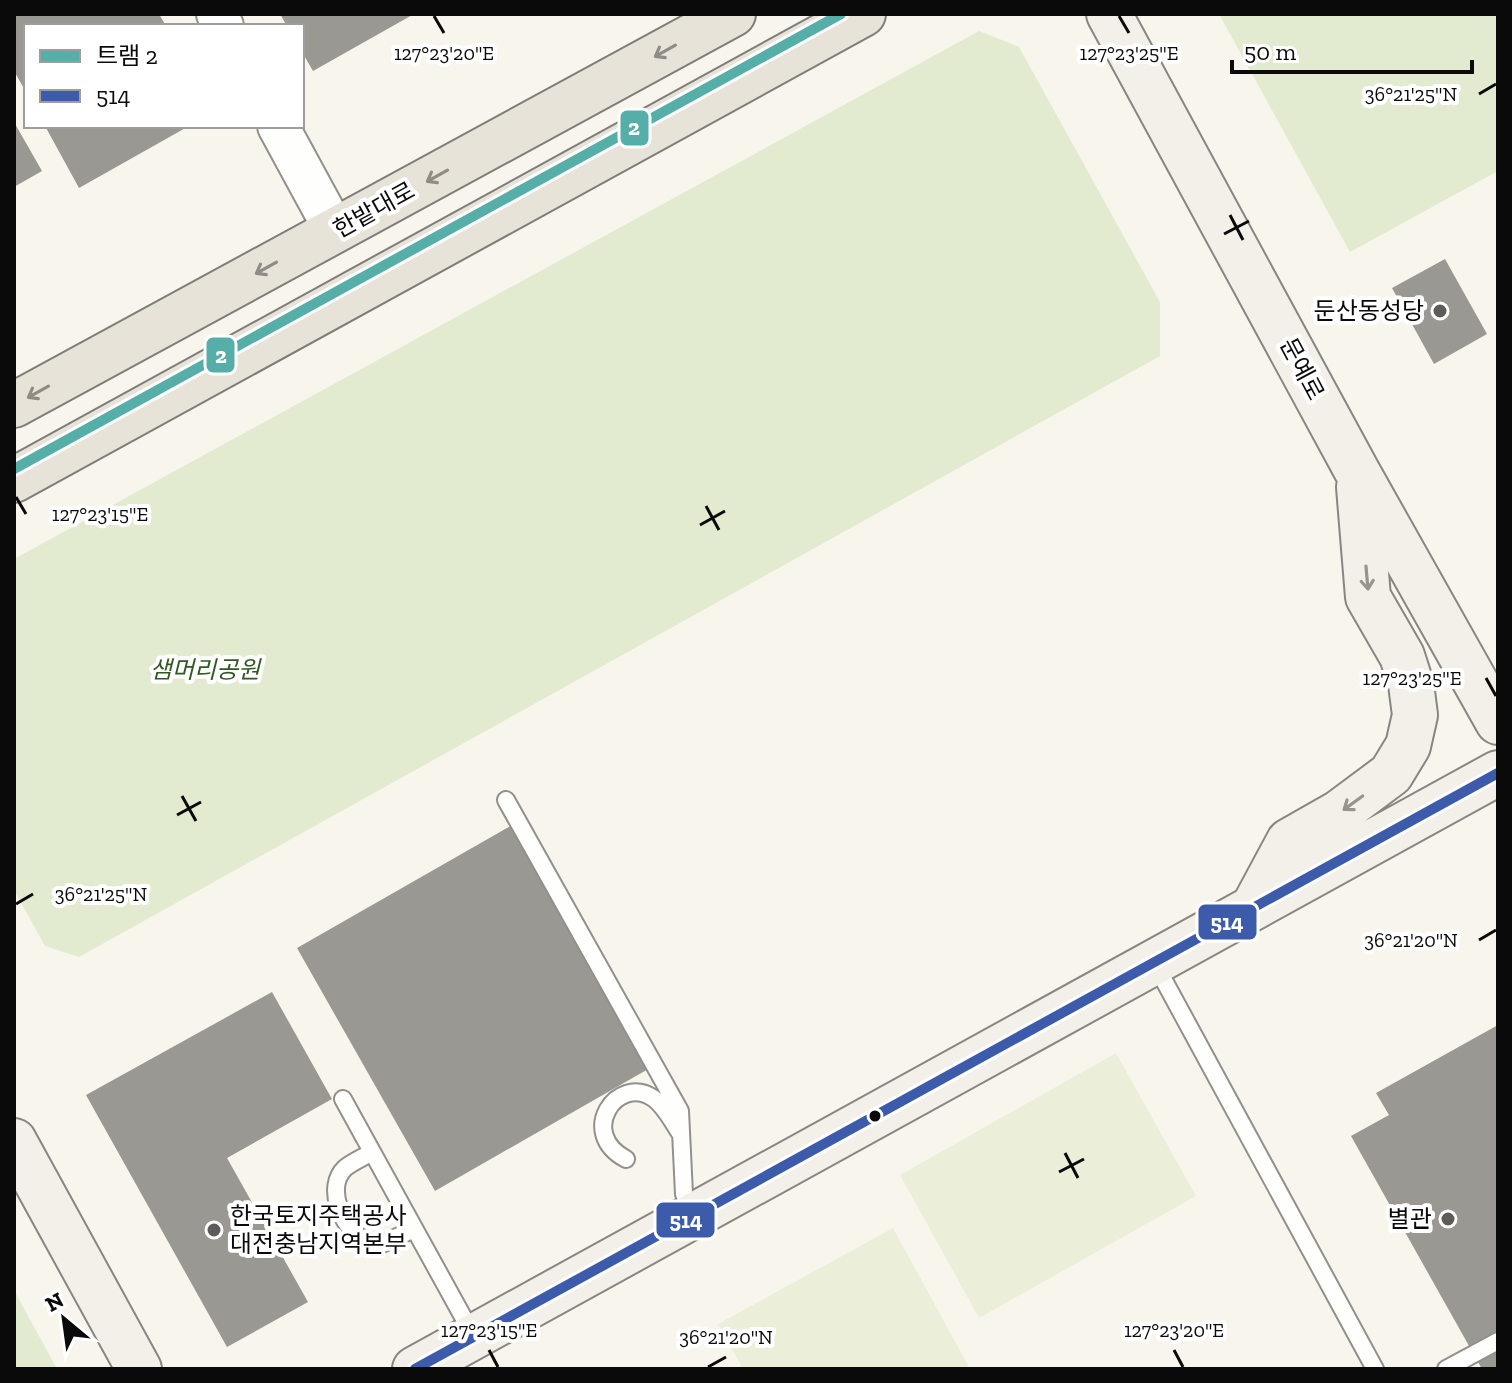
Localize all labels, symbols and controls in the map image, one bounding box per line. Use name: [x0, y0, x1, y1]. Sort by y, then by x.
legend: [24, 24, 304, 128]
scale bar: [1232, 24, 1472, 74]
text: 50 m: [1244, 37, 1297, 66]
text: 트램 2: [96, 41, 158, 70]
text: 127°23'20"E: [394, 41, 494, 65]
text: 127°23'25"E: [1080, 41, 1178, 65]
one-way arrow: [654, 44, 677, 60]
text: 514: [96, 81, 131, 110]
text: 36°21'25"N: [1365, 82, 1457, 106]
line badge: 2: [619, 109, 650, 147]
text: 2: [628, 114, 640, 141]
one-way arrow: [425, 168, 449, 184]
street label: 한밭대로: [328, 175, 419, 244]
one-way arrow: [255, 261, 278, 277]
place label: 둔산동성당: [1314, 296, 1424, 325]
marker: 둔산동성당: [1431, 302, 1449, 320]
street label: 문예로: [1274, 333, 1331, 405]
line badge: 2: [205, 336, 236, 374]
text: 2: [215, 342, 227, 369]
one-way arrow: [26, 385, 50, 401]
text: 127°23'15"E: [52, 502, 148, 526]
one-way arrow: [1359, 565, 1374, 591]
park label: 샘머리공원: [150, 655, 262, 684]
text: 127°23'25"E: [1363, 666, 1461, 690]
one-way arrow: [1342, 795, 1364, 811]
text: 36°21'25"N: [55, 882, 147, 906]
line badge: 514: [1197, 903, 1258, 941]
text: 514: [1211, 909, 1244, 936]
text: 36°21'20"N: [1364, 928, 1458, 952]
unlabelled marker: [867, 1108, 883, 1124]
place label: 한국토지주택공사 대전충남지역본부: [230, 1201, 407, 1258]
line badge: 514: [655, 1201, 716, 1239]
place label: 별관: [1388, 1204, 1432, 1233]
text: 514: [670, 1207, 703, 1234]
marker: 별관: [1439, 1210, 1457, 1228]
marker: 한국토지주택공사 대전충남지역본부: [205, 1221, 223, 1239]
north arrow: [24, 1279, 104, 1359]
text: N: [41, 1286, 69, 1318]
text: 127°23'15"E: [441, 1318, 537, 1342]
text: 127°23'20"E: [1124, 1318, 1224, 1342]
text: 36°21'20"N: [679, 1325, 773, 1349]

